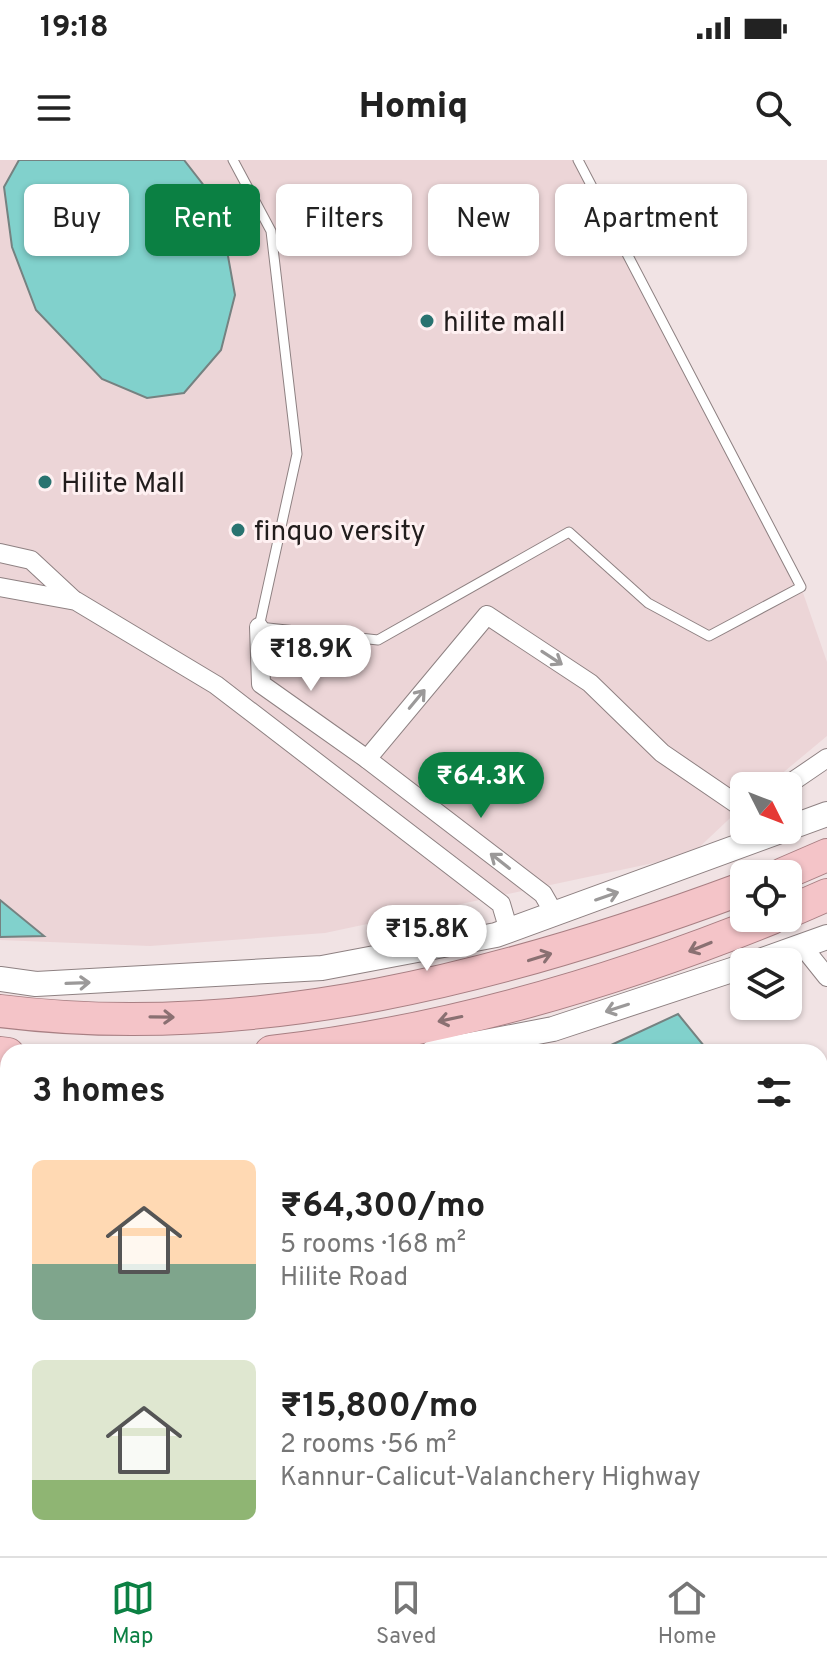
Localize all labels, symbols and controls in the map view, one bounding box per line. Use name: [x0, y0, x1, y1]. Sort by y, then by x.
text: 19:18: [40, 10, 109, 47]
text: Homiq: [359, 85, 468, 131]
icon: menu: [32, 86, 76, 130]
icon: search: [751, 86, 795, 130]
chip: Buy: [24, 184, 129, 256]
chip: Rent: [145, 184, 260, 256]
chip: Filters: [276, 184, 412, 256]
chip: New: [428, 184, 539, 256]
chip: Apartment: [555, 184, 747, 256]
place label: hilite mall: [443, 306, 566, 342]
marker: hilite mall: [418, 312, 436, 330]
place label: Hilite Mall: [61, 467, 185, 503]
marker: Hilite Mall: [36, 473, 54, 491]
place label: finquo versity: [254, 515, 426, 551]
marker: finquo versity: [229, 521, 247, 539]
pin: ₹18.9K: [246, 625, 376, 693]
text: ₹18.9K: [269, 634, 353, 667]
one-way arrow: [541, 649, 563, 666]
one-way arrow: [408, 689, 426, 709]
pin: ₹64.3K: [416, 752, 546, 820]
text: ₹64.3K: [436, 761, 526, 794]
north arrow: [730, 772, 802, 844]
map controls: [730, 772, 802, 1020]
one-way arrow: [490, 852, 511, 870]
button: locate: [730, 860, 802, 932]
one-way arrow: [595, 888, 620, 903]
pin: ₹15.8K: [362, 905, 492, 973]
text: ₹15.8K: [385, 914, 469, 947]
one-way arrow: [688, 941, 713, 956]
button: layers: [730, 948, 802, 1020]
one-way arrow: [527, 949, 552, 963]
one-way arrow: [64, 975, 91, 990]
one-way arrow: [604, 1001, 630, 1016]
one-way arrow: [148, 1009, 175, 1025]
one-way arrow: [438, 1012, 464, 1027]
icon: filters: [752, 1070, 796, 1114]
text: 3 homes: [32, 1071, 165, 1114]
text: ₹64,300/mo: [280, 1186, 485, 1229]
icon: home: [96, 1192, 192, 1288]
text: 5 rooms · 168 m²: [280, 1229, 466, 1262]
text: Hilite Road: [280, 1262, 408, 1295]
text: ₹15,800/mo: [280, 1386, 478, 1429]
icon: home: [96, 1392, 192, 1488]
text: 2 rooms · 56 m²: [280, 1429, 456, 1462]
text: Kannur-Calicut-Valanchery Highway: [280, 1462, 701, 1495]
tab: Map: [111, 1576, 155, 1651]
tab: Saved: [376, 1576, 437, 1651]
tab: Home: [658, 1576, 716, 1651]

